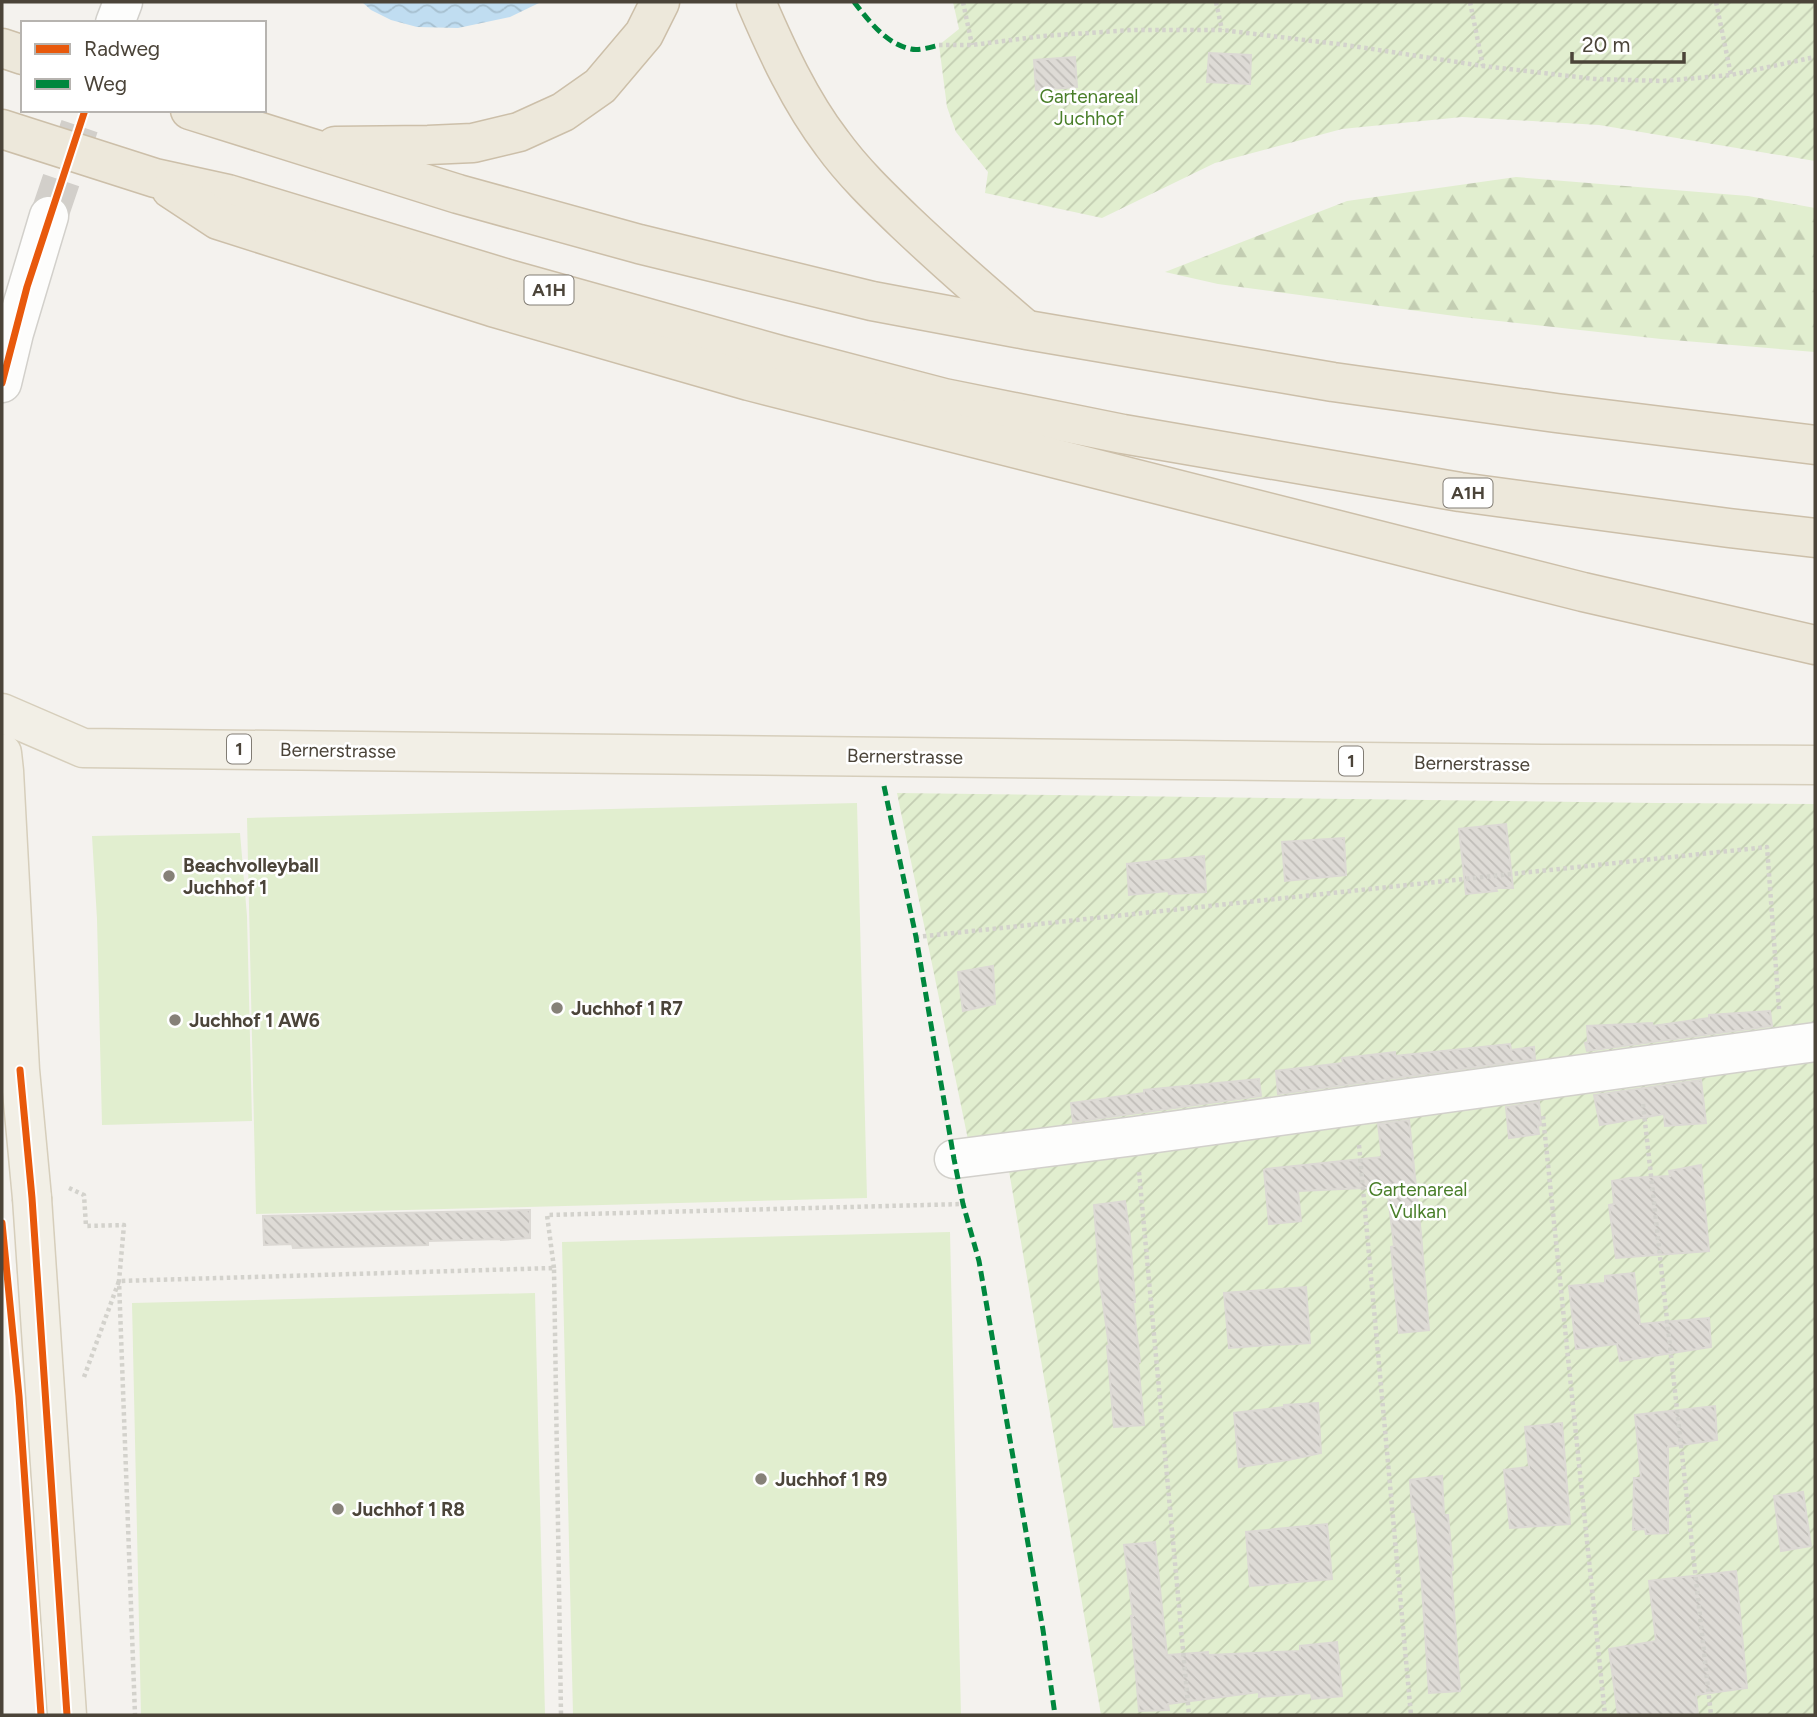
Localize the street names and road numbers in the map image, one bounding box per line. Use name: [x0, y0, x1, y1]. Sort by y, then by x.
road number: A1H: [524, 276, 574, 304]
road number: A1H: [1444, 478, 1492, 508]
road number: 1: [227, 734, 251, 764]
street label: Bernerstrasse: [280, 738, 396, 763]
street label: Bernerstrasse: [847, 744, 963, 769]
road number: 1: [1339, 746, 1363, 776]
street label: Bernerstrasse: [1414, 751, 1530, 776]

